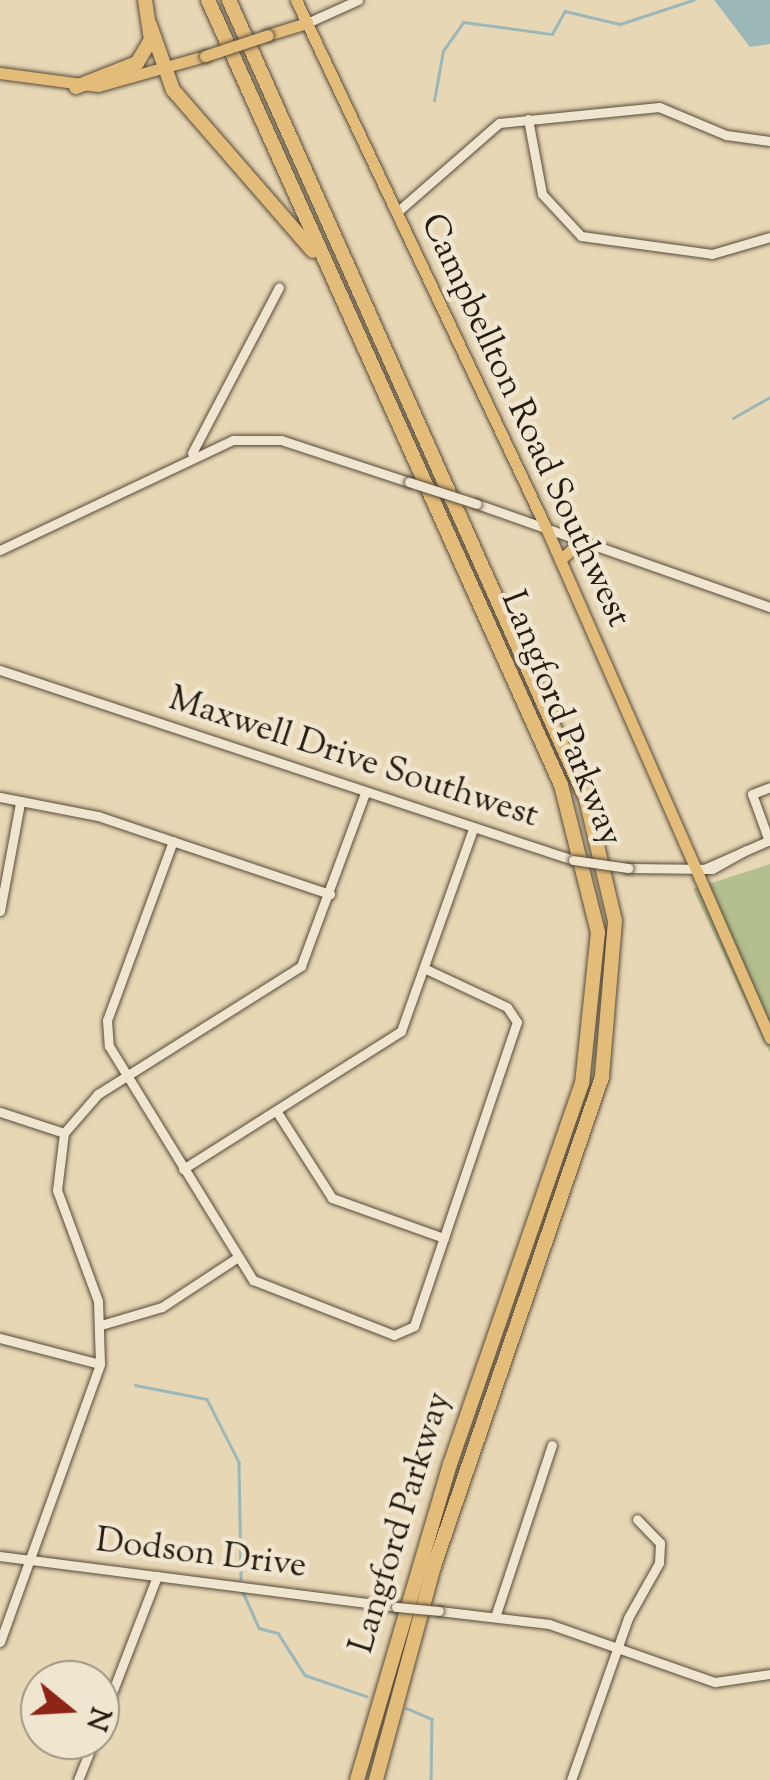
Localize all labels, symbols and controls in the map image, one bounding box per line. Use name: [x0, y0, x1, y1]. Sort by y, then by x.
street label: Campbellton Road Southwest: [410, 208, 638, 634]
street label: Langford Parkway: [490, 585, 630, 853]
street label: Maxwell Drive Southwest: [163, 679, 543, 839]
street label: Langford Parkway: [342, 1387, 462, 1659]
street label: Dodson Drive: [93, 1521, 309, 1589]
north arrow: [20, 1660, 120, 1760]
text: N: [74, 1702, 119, 1735]

